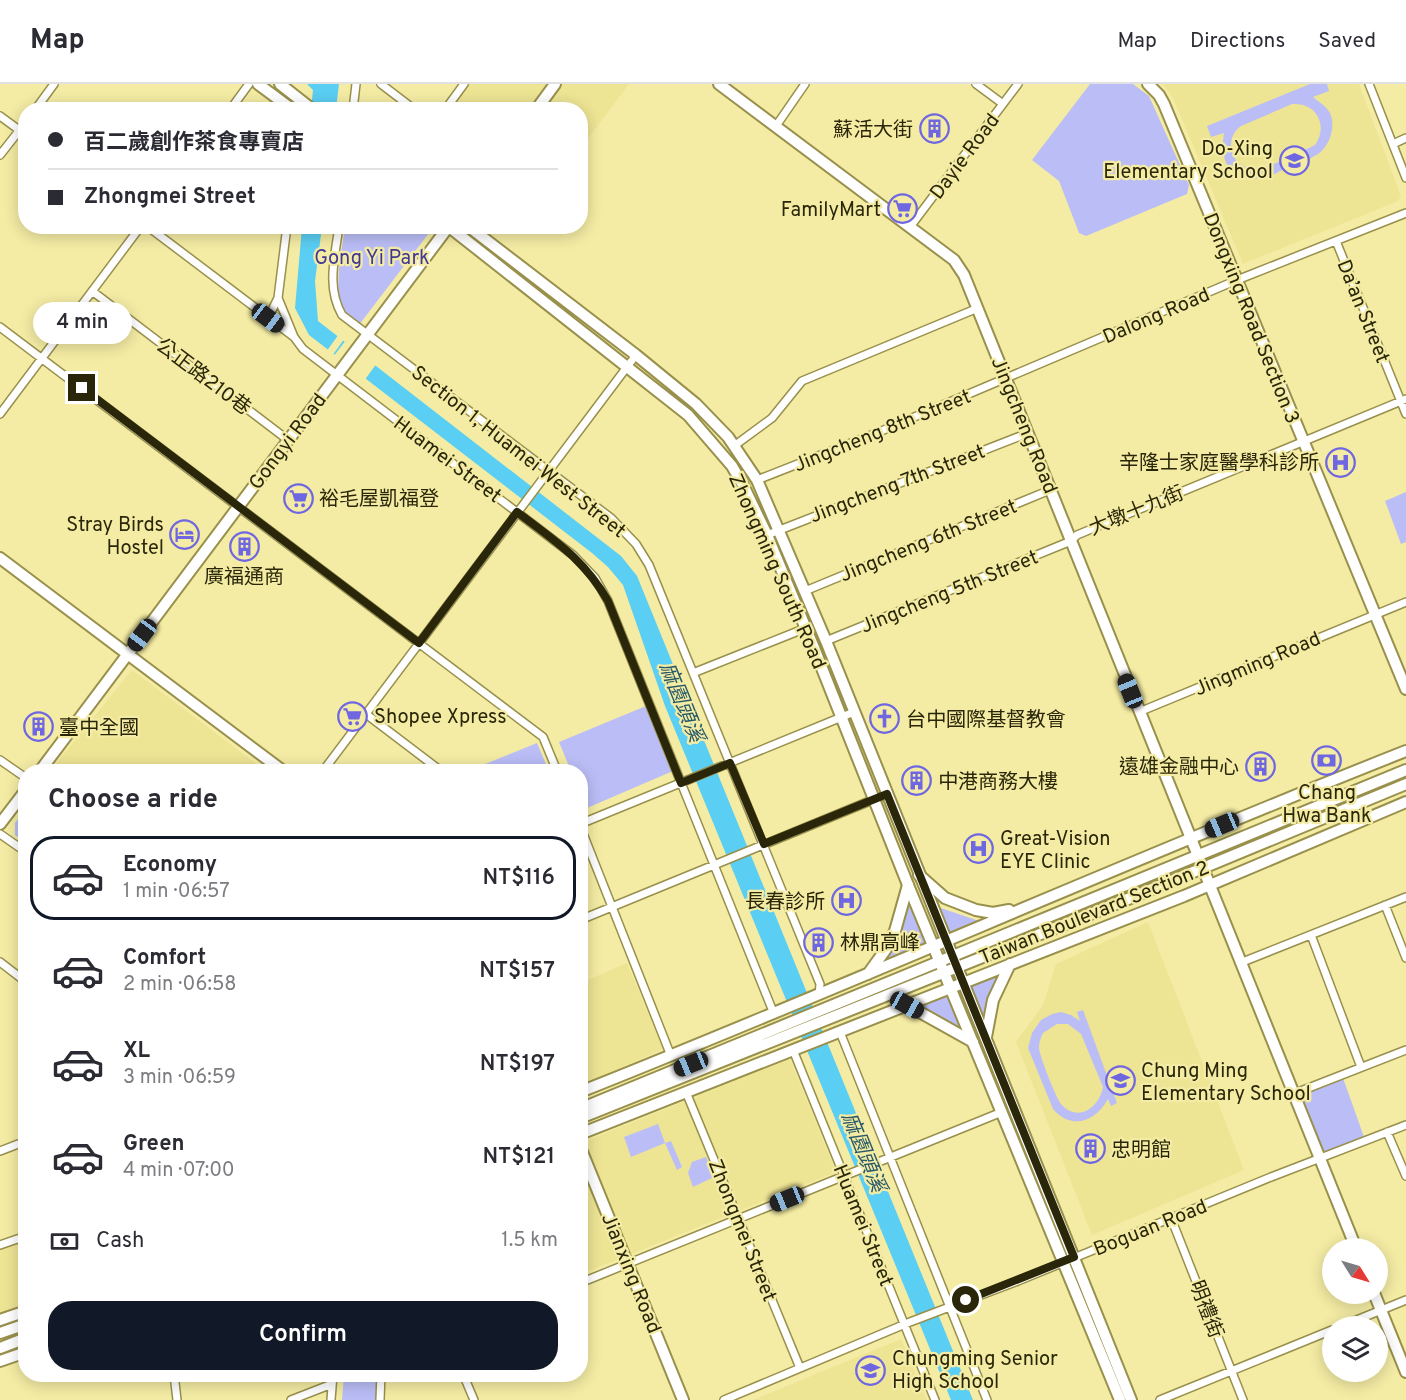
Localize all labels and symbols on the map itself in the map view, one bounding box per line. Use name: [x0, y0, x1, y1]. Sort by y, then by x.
street label: Dayie Road: [925, 109, 1006, 205]
building icon: 蘇活大街: [918, 113, 950, 145]
place label: 蘇活大街: [833, 118, 913, 144]
place label: Do-Xing Elementary School: [1103, 137, 1273, 186]
school or university icon: Do-Xing Elementary School: [1278, 144, 1310, 176]
supermarket icon: FamilyMart: [886, 193, 918, 225]
place label: FamilyMart: [781, 198, 881, 224]
street label: Dongxing Road Section 3: [1196, 209, 1304, 428]
park label: Gong Yi Park: [314, 246, 430, 272]
street label: Da’an Street: [1330, 256, 1395, 367]
street label: Dalong Road: [1099, 283, 1214, 351]
car: [248, 300, 288, 336]
callout: 4 min: [32, 301, 132, 343]
street label: 公正路210巷: [150, 333, 256, 422]
street label: Jingcheng Road: [984, 354, 1062, 498]
street label: Section 1, Huamei West Street: [405, 361, 630, 545]
route end: [68, 374, 95, 401]
street label: Jingcheng 8th Street: [790, 384, 975, 479]
street label: Gongyi Road: [244, 389, 333, 496]
street label: Huamei Street: [387, 411, 506, 510]
street label: Jingcheng 7th Street: [806, 439, 989, 530]
hospital icon: 辛隆士家庭醫學科診所: [1324, 446, 1356, 478]
place label: 辛隆士家庭醫學科診所: [1119, 451, 1319, 477]
street label: Zhongming South Road: [721, 470, 831, 674]
street label: 大墩十九街: [1086, 481, 1188, 543]
supermarket icon: 裕毛屋凱福登: [282, 482, 314, 514]
place label: 裕毛屋凱福登: [319, 487, 439, 513]
street label: Jingcheng 6th Street: [836, 494, 1021, 589]
place label: Stray Birds Hostel: [66, 513, 164, 562]
hotel icon: Stray Birds Hostel: [169, 519, 201, 551]
building icon: 廣福通商: [228, 530, 260, 562]
street label: Jingcheng 5th Street: [857, 545, 1042, 640]
place label: 廣福通商: [204, 565, 284, 591]
car: [124, 615, 160, 655]
street label: Jingming Road: [1191, 627, 1325, 703]
water label: 麻園頭溪: [652, 659, 710, 749]
car: [1115, 671, 1145, 711]
supermarket icon: Shopee Xpress: [337, 700, 369, 732]
church icon: 台中國際基督教會: [869, 703, 901, 735]
place label: Shopee Xpress: [374, 705, 507, 731]
place label: 台中國際基督教會: [906, 708, 1066, 734]
building icon: 臺中全國: [22, 711, 54, 743]
place label: 臺中全國: [59, 716, 139, 742]
bank icon: Chang Hwa Bank: [1311, 745, 1343, 777]
building icon: 遠雄金融中心: [1244, 750, 1276, 782]
place label: 遠雄金融中心: [1119, 755, 1239, 781]
building icon: 中港商務大樓: [901, 765, 933, 797]
place label: 中港商務大樓: [938, 770, 1058, 796]
place label: Chang Hwa Bank: [1282, 781, 1372, 830]
car: [1202, 810, 1242, 840]
place label: Great-Vision EYE Clinic: [1000, 827, 1110, 876]
hospital icon: Great-Vision EYE Clinic: [963, 833, 995, 865]
street label: Taiwan Boulevard Section 2: [976, 856, 1214, 972]
hospital icon: 長春診所: [830, 885, 862, 917]
place label: 長春診所: [745, 890, 825, 916]
building icon: 林鼎高峰: [803, 926, 835, 958]
place label: 林鼎高峰: [840, 931, 920, 957]
car: [887, 988, 927, 1022]
car: [671, 1049, 711, 1079]
place label: Chung Ming Elementary School: [1141, 1059, 1311, 1108]
school or university icon: Chung Ming Elementary School: [1104, 1065, 1136, 1097]
water label: 麻園頭溪: [834, 1109, 892, 1199]
building icon: 忠明館: [1074, 1133, 1106, 1165]
place label: 忠明館: [1111, 1138, 1171, 1164]
street label: Zhongmei Street: [701, 1156, 782, 1306]
street label: Huamei Street: [826, 1161, 898, 1290]
car: [767, 1184, 807, 1214]
street label: Boguan Road: [1090, 1194, 1211, 1263]
street label: Jianxing Road: [594, 1210, 666, 1338]
north arrow: [1322, 1238, 1388, 1304]
street label: 明禮街: [1182, 1277, 1228, 1342]
route start: [952, 1286, 979, 1313]
place label: Chungming Senior High School: [892, 1347, 1058, 1396]
school or university icon: Chungming Senior High School: [855, 1354, 887, 1386]

